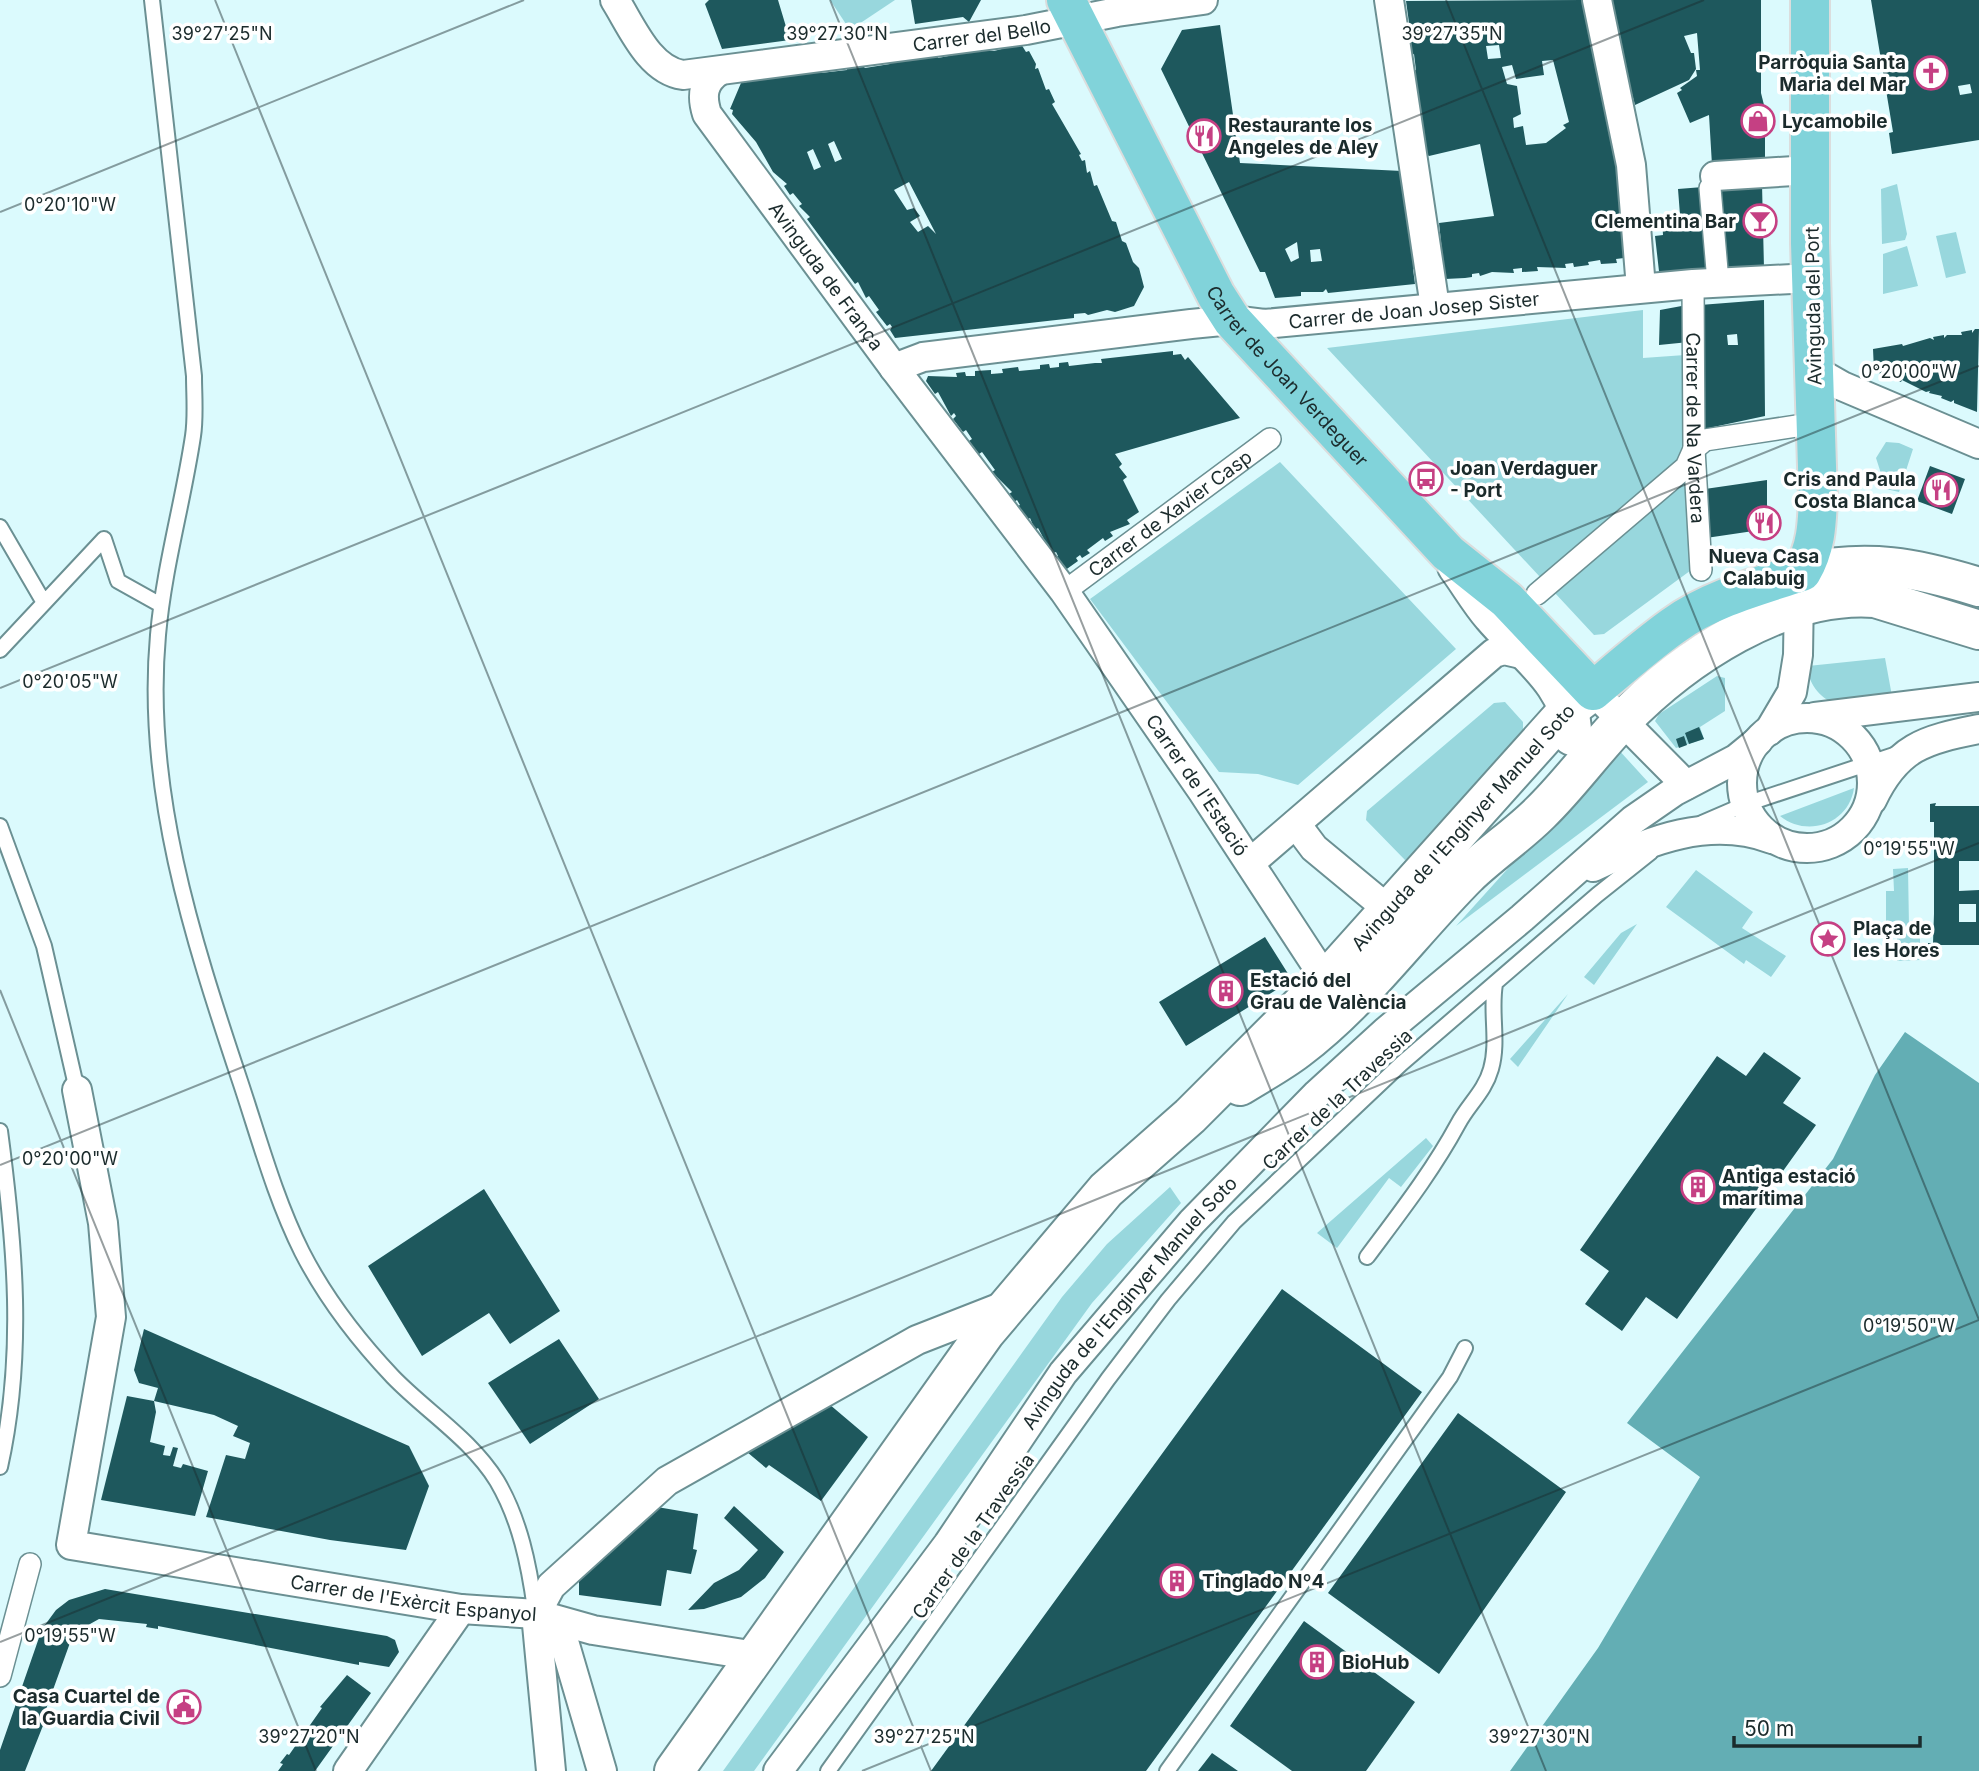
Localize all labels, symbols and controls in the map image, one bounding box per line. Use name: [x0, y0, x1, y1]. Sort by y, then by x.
street label: Carrer del Bello: [911, 14, 1053, 57]
text: 39°27'25"N: [172, 23, 272, 44]
text: 39°27'30"N: [786, 23, 888, 44]
text: 39°27'35"N: [1401, 23, 1503, 44]
place label: Parròquia Santa Maria del Mar: [1758, 51, 1906, 96]
church icon: Parròquia Santa Maria del Mar: [1912, 54, 1950, 92]
shop icon: Lycamobile: [1739, 102, 1777, 140]
place label: Lycamobile: [1782, 110, 1888, 133]
place label: Restaurante los Angeles de Aley: [1228, 114, 1379, 159]
restaurant icon: Restaurante los Angeles de Aley: [1185, 117, 1223, 155]
text: 0°20'10"W: [24, 194, 116, 215]
street label: Avinguda de França: [764, 198, 888, 355]
bar icon: Clementina Bar: [1741, 202, 1779, 240]
place label: Clementina Bar: [1594, 210, 1736, 233]
street label: Avinguda del Port: [1801, 226, 1826, 385]
street label: Carrer de Joan Verdeguer: [1201, 282, 1373, 471]
street label: Carrer de Joan Josep Sister: [1288, 287, 1540, 334]
street label: Carrer de Na Vardera: [1681, 332, 1709, 524]
text: 0°20'00"W: [1861, 361, 1957, 382]
street label: Carrer de Xavier Casp: [1084, 445, 1257, 582]
place label: Joan Verdaguer - Port: [1450, 457, 1598, 502]
bus stop icon: Joan Verdaguer - Port: [1407, 460, 1445, 498]
place label: Cris and Paula Costa Blanca: [1783, 468, 1916, 513]
restaurant icon: Cris and Paula Costa Blanca: [1922, 471, 1960, 509]
restaurant icon: Nueva Casa Calabuig: [1745, 504, 1783, 542]
place label: Nueva Casa Calabuig: [1709, 545, 1819, 590]
text: 0°20'05"W: [22, 671, 118, 692]
street label: Avinguda de l'Enginyer Manuel Soto: [1347, 699, 1580, 956]
street label: Carrer de l'Estació: [1141, 710, 1253, 861]
text: 0°19'55"W: [1863, 838, 1955, 859]
place label: Plaça de les Hores: [1853, 917, 1940, 962]
place icon: Plaça de les Hores: [1809, 920, 1847, 958]
place label: Estació del Grau de València: [1250, 969, 1407, 1014]
building icon: Estació del Grau de València: [1207, 972, 1245, 1010]
street label: Carrer de la Travessia: [1258, 1024, 1417, 1175]
text: 0°20'00"W: [22, 1148, 118, 1169]
place label: Antiga estació marítima: [1722, 1165, 1856, 1210]
building icon: Antiga estació marítima: [1679, 1168, 1717, 1206]
street label: Avinguda de l'Enginyer Manuel Soto: [1017, 1172, 1242, 1434]
text: 0°19'50"W: [1863, 1315, 1955, 1336]
street label: Carrer de la Travessia: [908, 1449, 1039, 1623]
building icon: Tinglado Nº4: [1158, 1562, 1196, 1600]
street label: Carrer de l'Exèrcit Espanyol: [289, 1570, 537, 1626]
place label: Tinglado Nº4: [1202, 1570, 1324, 1593]
text: 0°19'55"W: [24, 1625, 116, 1646]
building icon: BioHub: [1298, 1643, 1336, 1681]
place label: BioHub: [1342, 1651, 1409, 1674]
place label: Casa Cuartel de la Guardia Civil: [13, 1685, 160, 1730]
public building icon: Casa Cuartel de la Guardia Civil: [165, 1688, 203, 1726]
scale bar: [1734, 1704, 1920, 1748]
text: 50 m: [1744, 1716, 1794, 1741]
text: 39°27'20"N: [258, 1726, 360, 1747]
text: 39°27'25"N: [874, 1726, 974, 1747]
text: 39°27'30"N: [1488, 1726, 1590, 1747]

